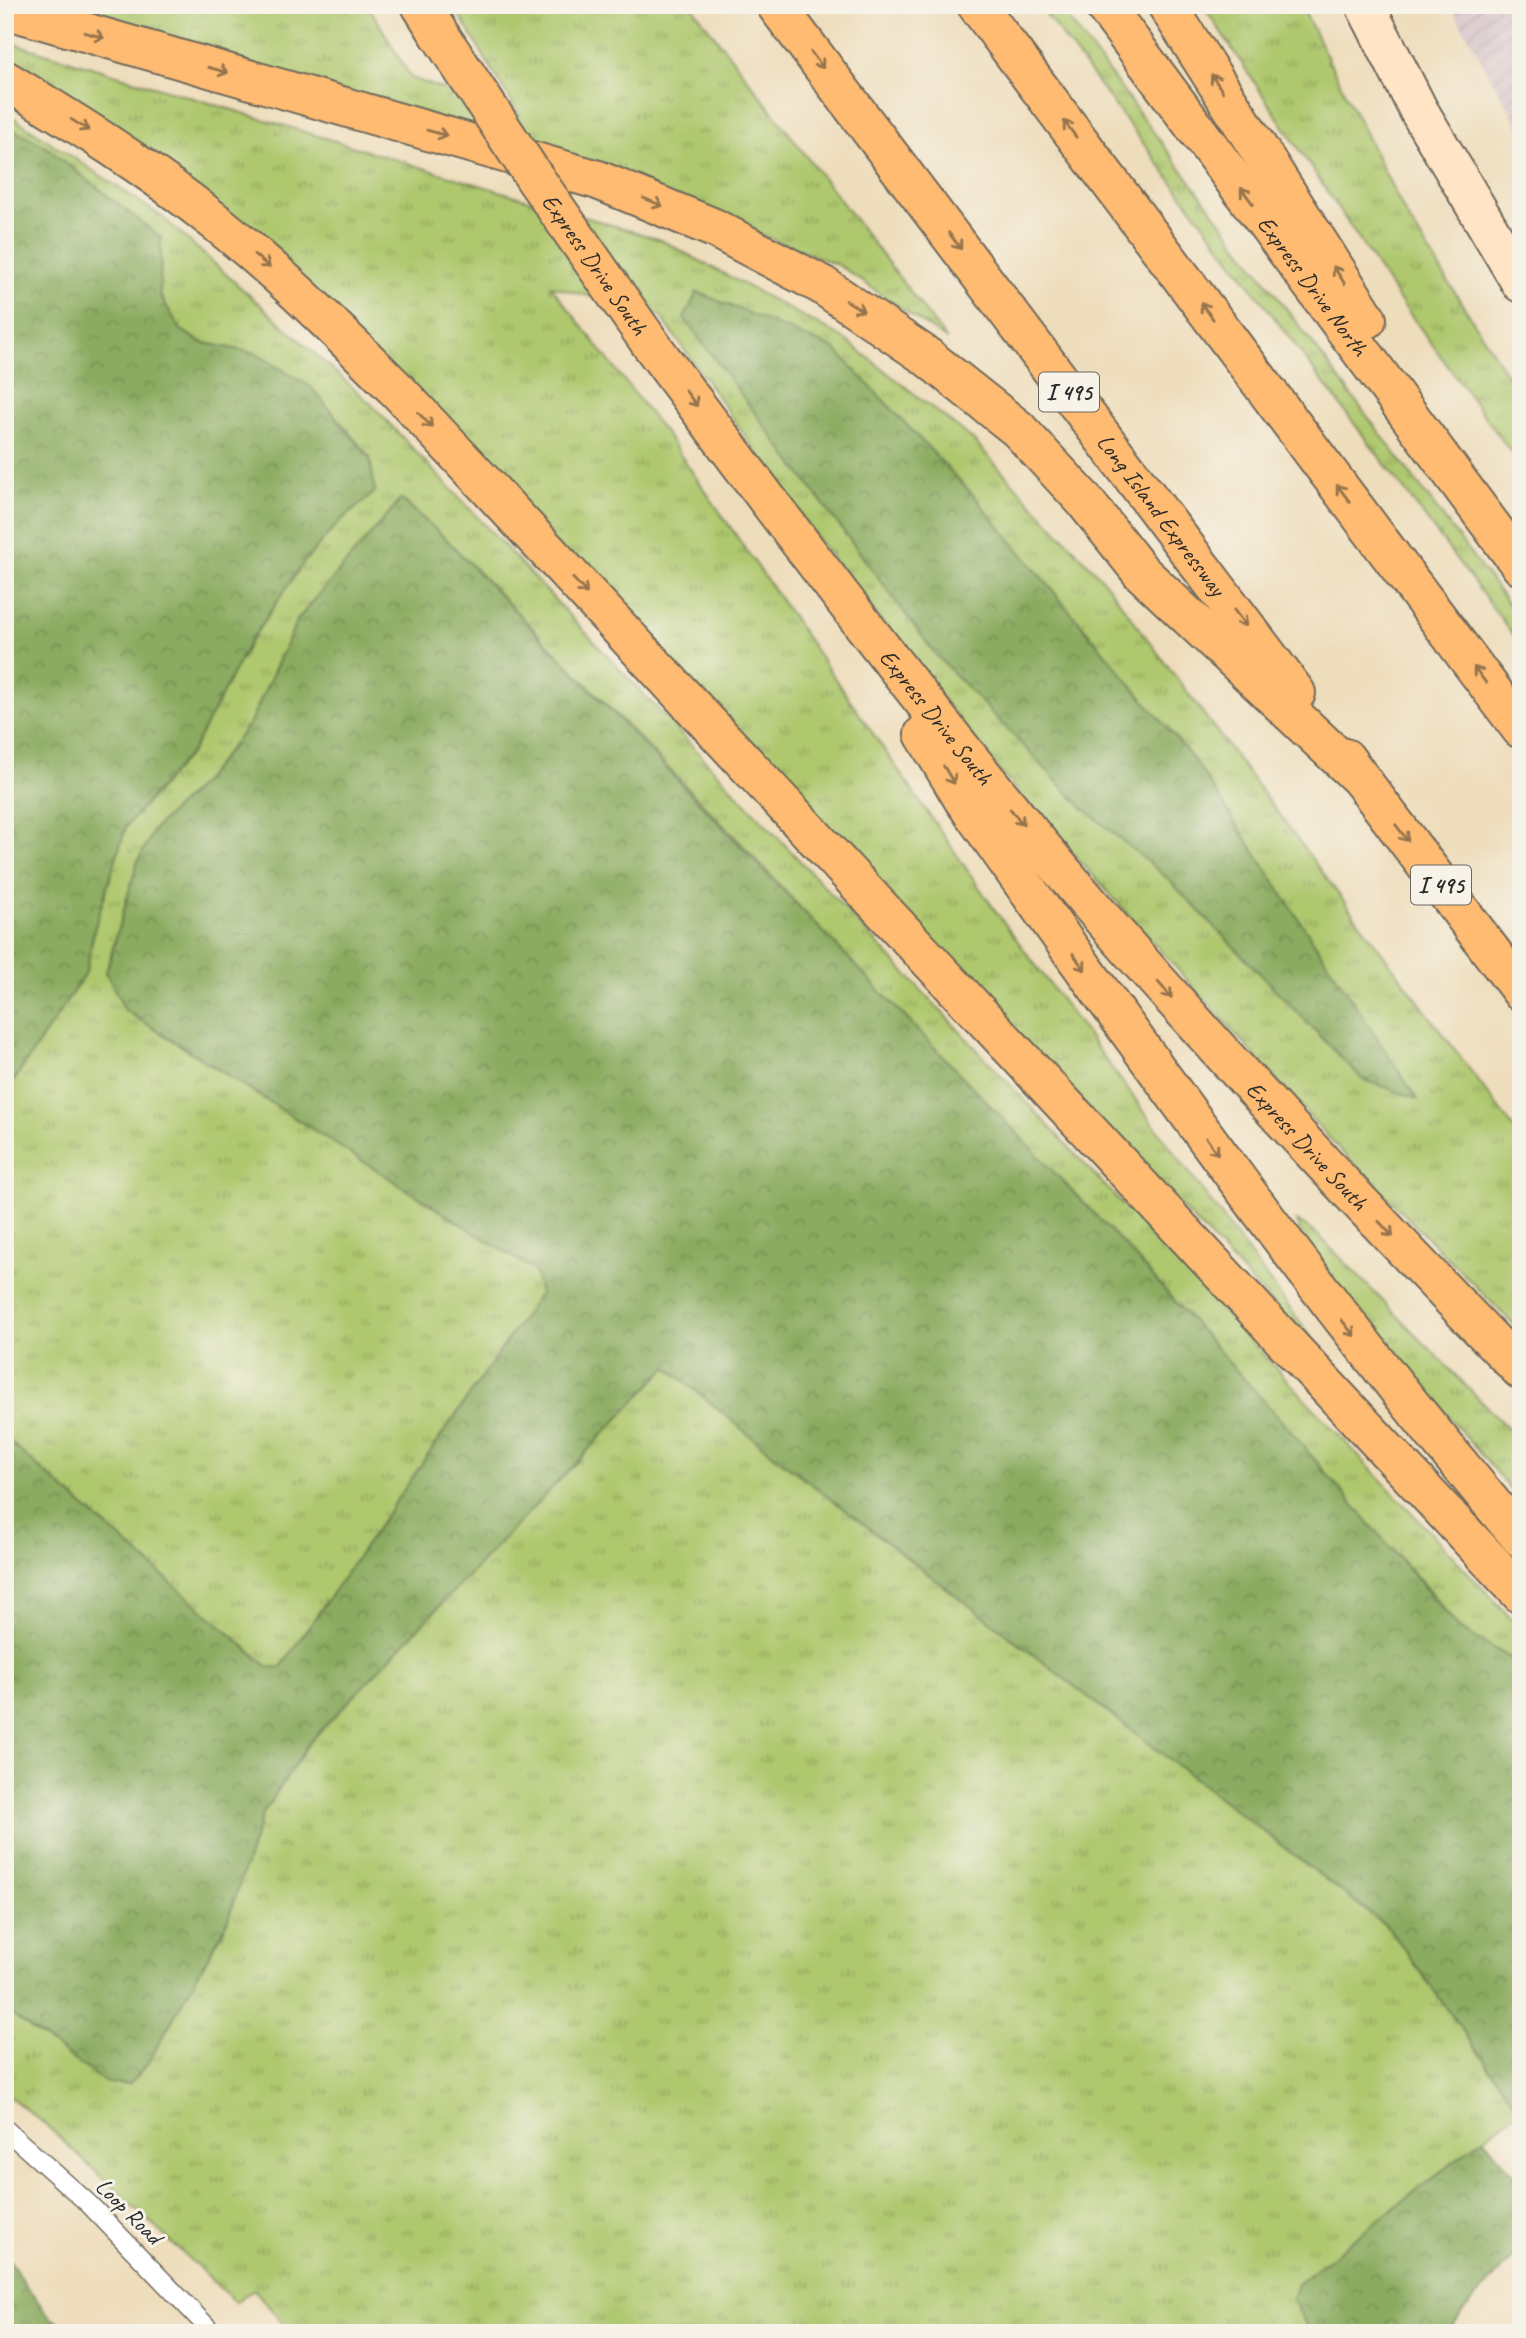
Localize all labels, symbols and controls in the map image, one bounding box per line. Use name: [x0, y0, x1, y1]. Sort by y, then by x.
one-way arrow: [83, 29, 105, 42]
one-way arrow: [810, 50, 825, 68]
one-way arrow: [207, 65, 229, 78]
one-way arrow: [1209, 74, 1224, 93]
one-way arrow: [70, 117, 89, 132]
one-way arrow: [1063, 120, 1077, 139]
one-way arrow: [425, 127, 447, 140]
one-way arrow: [1240, 187, 1254, 206]
street label: Express Drive South: [535, 188, 655, 342]
one-way arrow: [642, 197, 663, 210]
street label: Express Drive North: [1251, 210, 1376, 363]
one-way arrow: [947, 231, 962, 250]
one-way arrow: [253, 253, 271, 269]
one-way arrow: [1332, 265, 1346, 285]
one-way arrow: [845, 299, 864, 314]
one-way arrow: [1199, 302, 1214, 321]
road number: I 495: [1039, 372, 1099, 412]
one-way arrow: [683, 388, 698, 407]
one-way arrow: [417, 411, 433, 429]
street label: Long Island Expressway: [1090, 428, 1233, 603]
one-way arrow: [1336, 484, 1351, 503]
one-way arrow: [572, 577, 588, 595]
one-way arrow: [1232, 608, 1247, 627]
street label: Express Drive South: [873, 643, 1000, 792]
one-way arrow: [1472, 666, 1487, 685]
one-way arrow: [942, 765, 956, 785]
one-way arrow: [1009, 807, 1025, 825]
one-way arrow: [1395, 824, 1410, 842]
road number: I 495: [1411, 866, 1471, 904]
one-way arrow: [1072, 952, 1086, 971]
one-way arrow: [1157, 980, 1173, 998]
street label: Express Drive South: [1240, 1075, 1375, 1217]
one-way arrow: [1205, 1136, 1219, 1155]
one-way arrow: [1377, 1220, 1394, 1237]
one-way arrow: [1341, 1319, 1356, 1337]
street label: Loop Road: [89, 2171, 171, 2253]

